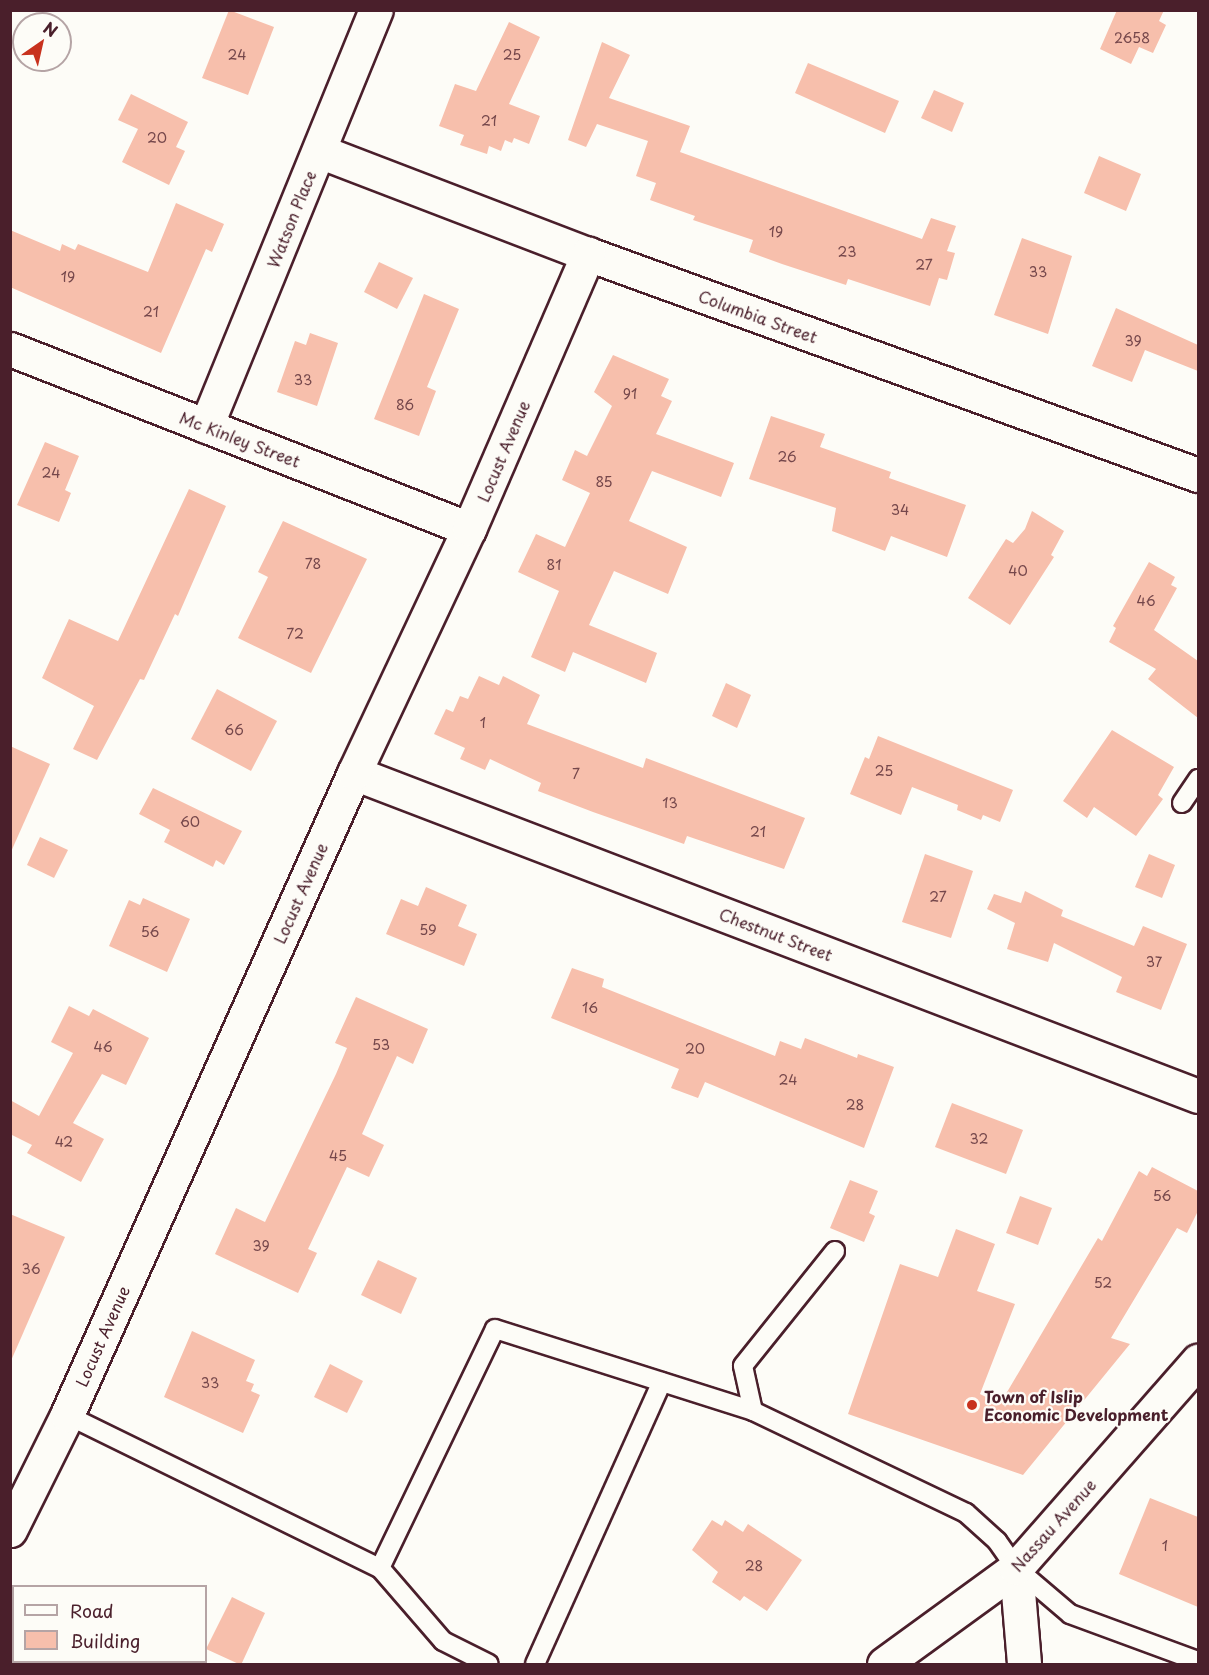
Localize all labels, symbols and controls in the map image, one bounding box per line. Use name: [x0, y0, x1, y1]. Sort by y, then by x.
north arrow: [12, 12, 72, 72]
text: N: [39, 15, 63, 42]
house number: 2658: [1114, 30, 1150, 46]
house number: 24: [228, 47, 246, 63]
house number: 25: [503, 47, 521, 63]
house number: 21: [481, 113, 497, 129]
house number: 20: [147, 130, 167, 146]
street label: Watson Place: [263, 167, 319, 271]
house number: 19: [769, 224, 783, 240]
house number: 23: [838, 244, 856, 260]
house number: 27: [915, 257, 933, 273]
house number: 33: [1029, 264, 1047, 280]
house number: 19: [61, 269, 75, 285]
street label: Columbia Street: [696, 286, 820, 346]
house number: 21: [143, 304, 159, 320]
house number: 39: [1124, 333, 1142, 349]
house number: 33: [294, 372, 312, 388]
house number: 91: [623, 386, 637, 402]
house number: 86: [396, 397, 414, 413]
street label: Locust Avenue: [473, 397, 533, 505]
street label: Mc Kinley Street: [176, 407, 304, 471]
house number: 26: [777, 449, 797, 465]
house number: 24: [42, 465, 60, 481]
house number: 85: [595, 474, 613, 490]
house number: 34: [891, 502, 909, 518]
house number: 78: [305, 556, 321, 572]
house number: 81: [547, 557, 561, 573]
house number: 40: [1008, 563, 1028, 579]
house number: 46: [1136, 593, 1156, 609]
house number: 72: [286, 626, 304, 642]
house number: 1: [480, 715, 486, 731]
house number: 66: [224, 722, 244, 738]
house number: 25: [875, 763, 893, 779]
house number: 7: [572, 766, 580, 782]
house number: 13: [662, 795, 678, 811]
house number: 60: [180, 814, 200, 830]
house number: 21: [750, 824, 766, 840]
street label: Locust Avenue: [269, 840, 331, 946]
house number: 27: [929, 889, 947, 905]
street label: Chestnut Street: [716, 903, 836, 965]
house number: 59: [419, 922, 437, 938]
house number: 56: [141, 924, 159, 940]
house number: 37: [1146, 954, 1162, 970]
house number: 16: [582, 1000, 598, 1016]
house number: 53: [372, 1037, 390, 1053]
house number: 46: [93, 1039, 113, 1055]
house number: 20: [685, 1041, 705, 1057]
house number: 24: [779, 1072, 797, 1088]
house number: 28: [846, 1097, 864, 1113]
house number: 32: [970, 1131, 988, 1147]
house number: 42: [55, 1134, 73, 1150]
house number: 45: [329, 1148, 347, 1164]
house number: 56: [1153, 1188, 1171, 1204]
house number: 39: [252, 1238, 270, 1254]
house number: 36: [21, 1261, 41, 1277]
house number: 52: [1094, 1275, 1112, 1291]
street label: Locust Avenue: [71, 1283, 133, 1389]
house number: 33: [201, 1375, 219, 1391]
place label: Town of Islip Economic Development: [984, 1386, 1170, 1424]
marker: Town of Islip Economic Development: [965, 1398, 979, 1412]
street label: Nassau Avenue: [1007, 1475, 1099, 1575]
house number: 1: [1162, 1538, 1168, 1554]
house number: 28: [745, 1558, 763, 1574]
legend: [12, 1585, 207, 1663]
text: Road: [70, 1597, 114, 1624]
text: Building: [70, 1627, 140, 1654]

